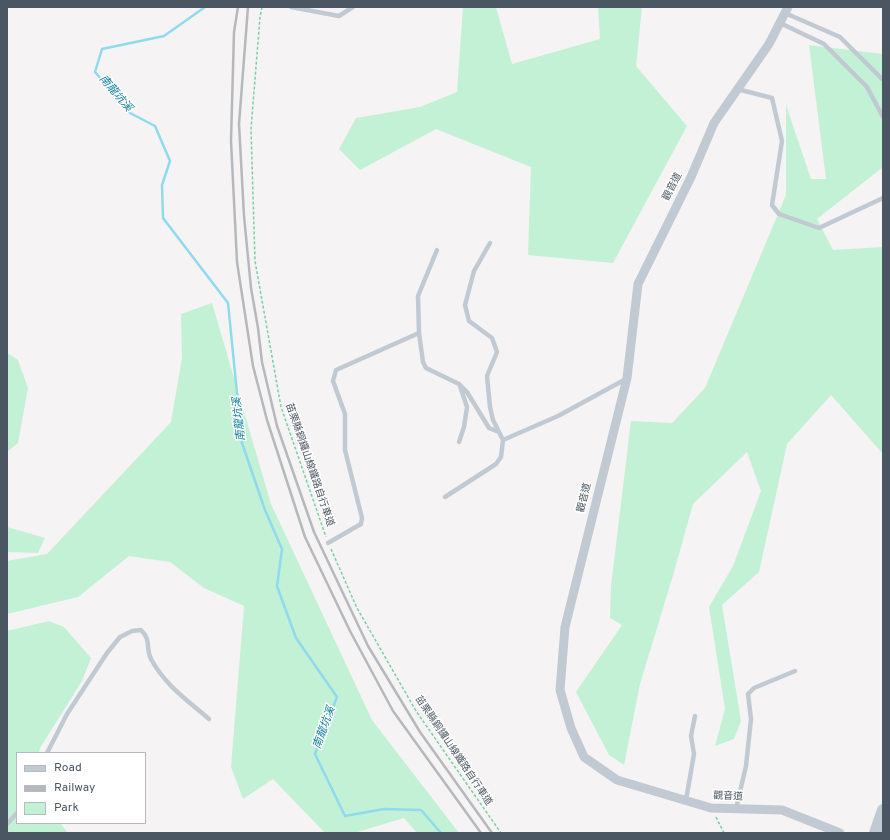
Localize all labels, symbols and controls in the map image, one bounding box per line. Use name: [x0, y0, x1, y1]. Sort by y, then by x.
water label: 南龍坑溪: [96, 73, 134, 115]
street label: 觀音道: [661, 171, 685, 203]
water label: 南龍坑溪: [231, 396, 249, 442]
street label: 苗栗縣銅鑼山線鐵路自行車道: [282, 402, 336, 528]
street label: 觀音道: [576, 482, 594, 514]
street label: 苗栗縣銅鑼山線鐵路自行車道: [412, 694, 494, 808]
water label: 南龍坑溪: [311, 705, 339, 751]
legend: [16, 752, 146, 824]
text: Road: [54, 760, 82, 776]
text: Railway: [54, 780, 95, 796]
street label: 觀音道: [713, 790, 743, 804]
text: Park: [54, 800, 79, 816]

